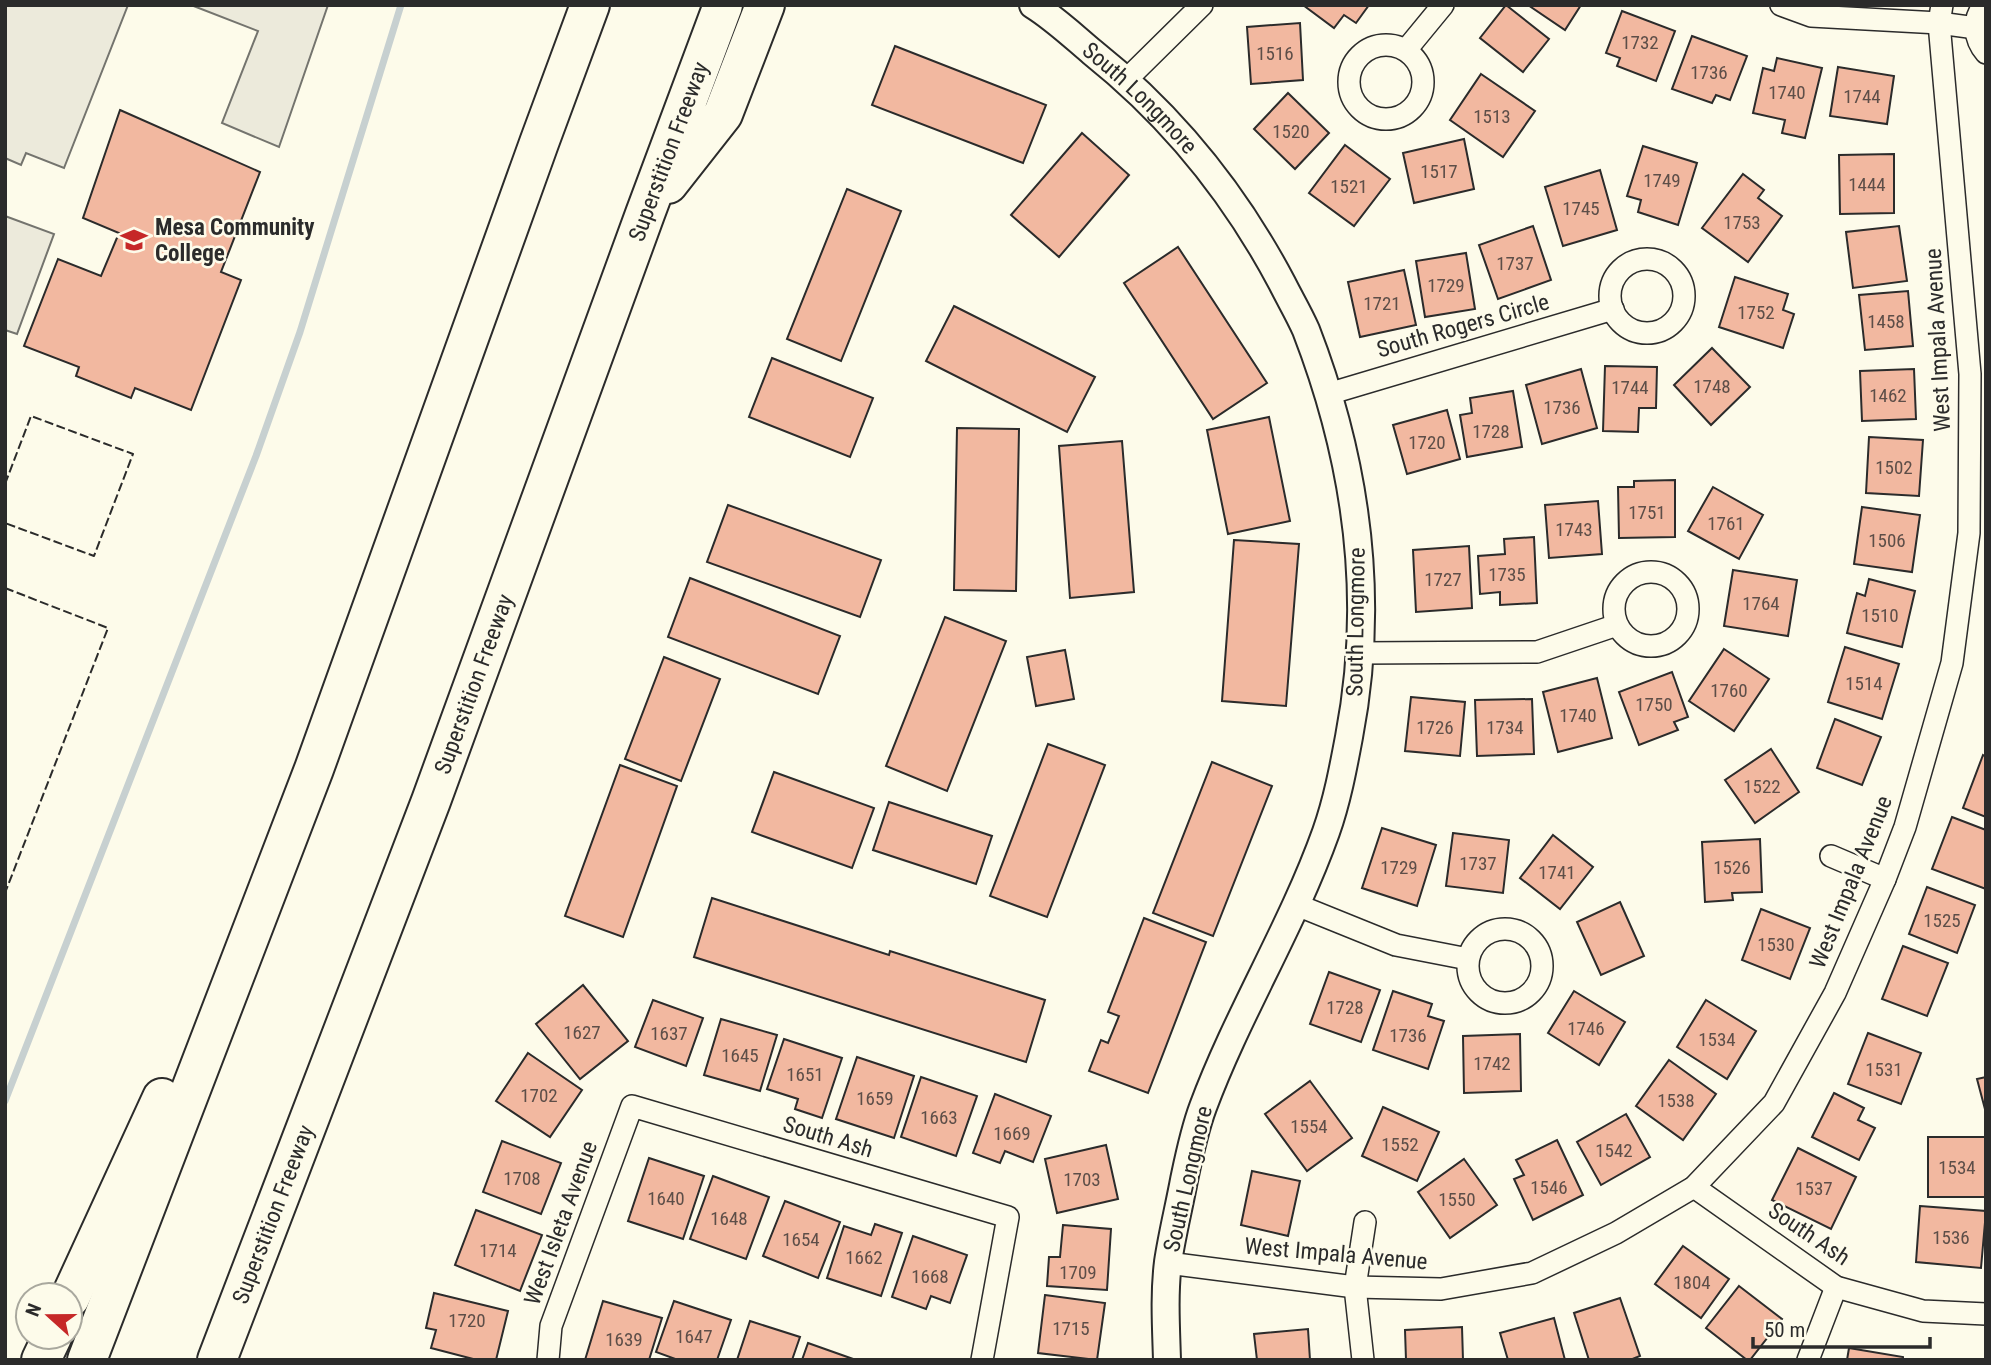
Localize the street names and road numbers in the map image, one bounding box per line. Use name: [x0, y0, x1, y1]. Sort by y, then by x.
street label: South Longmore: [1077, 36, 1203, 159]
street label: Superstition Freeway: [623, 58, 714, 245]
street label: West Impala Avenue: [1920, 248, 1956, 432]
street label: South Rogers Circle: [1374, 288, 1552, 364]
street label: South Longmore: [1341, 547, 1371, 697]
street label: Superstition Freeway: [429, 590, 519, 778]
street label: West Impala Avenue: [1804, 792, 1898, 972]
street label: South Longmore: [1158, 1103, 1218, 1255]
street label: South Ash: [780, 1111, 876, 1163]
street label: Superstition Freeway: [226, 1121, 319, 1308]
street label: West Isleta Avenue: [519, 1138, 603, 1308]
street label: South Ash: [1763, 1197, 1855, 1271]
street label: West Impala Avenue: [1243, 1233, 1429, 1275]

